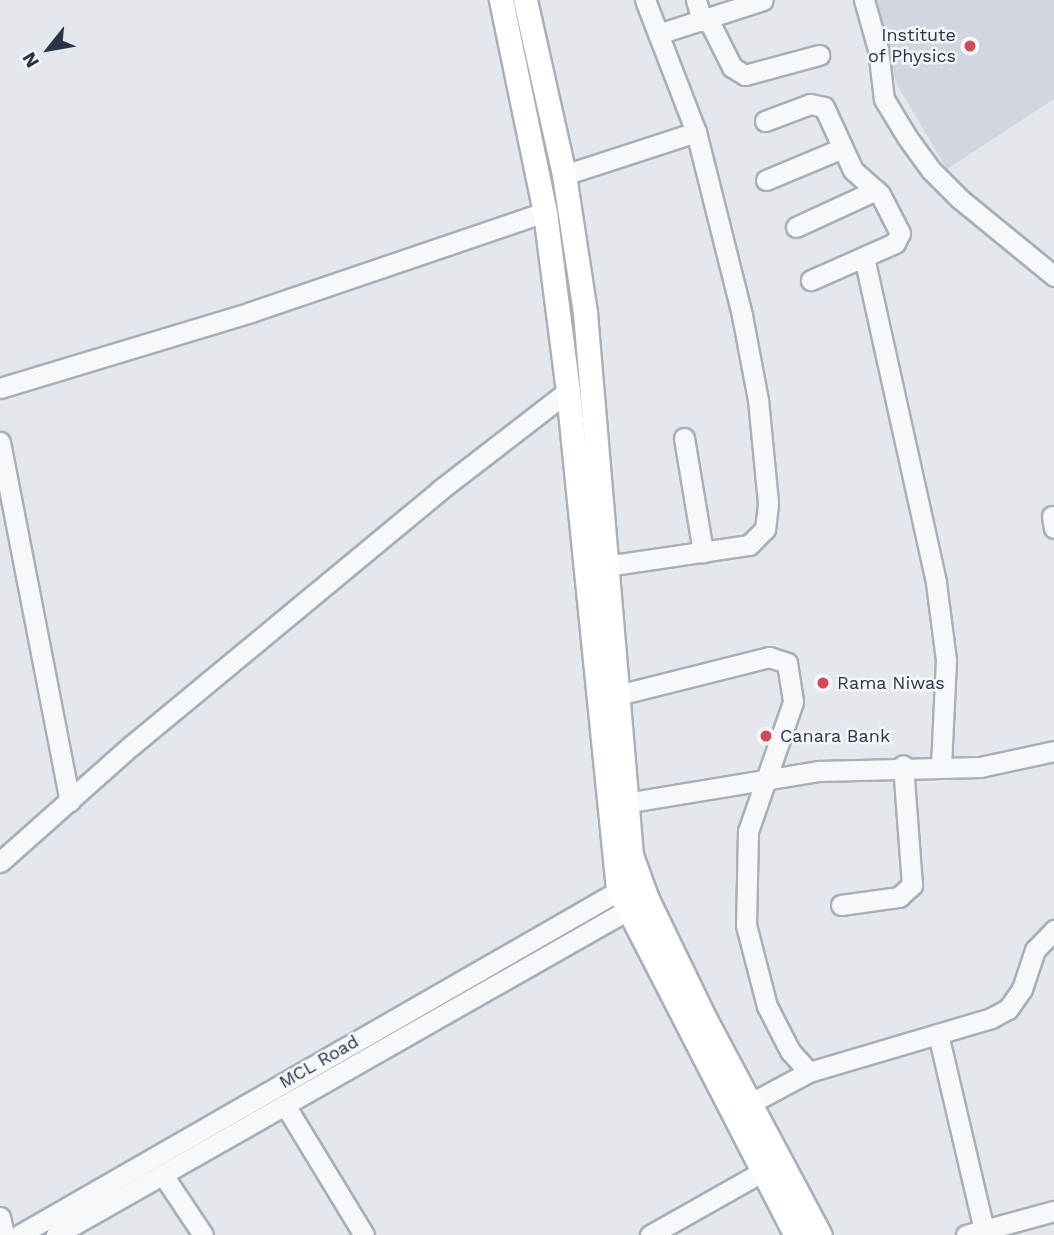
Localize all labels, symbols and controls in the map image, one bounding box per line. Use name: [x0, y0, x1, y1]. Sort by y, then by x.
north arrow: [14, 14, 84, 84]
place label: Institute of Physics: [867, 25, 956, 68]
marker: Institute of Physics: [962, 38, 978, 54]
text: N: [17, 48, 44, 72]
place label: Rama Niwas: [837, 672, 945, 694]
marker: Rama Niwas: [815, 675, 831, 691]
place label: Canara Bank: [780, 725, 891, 747]
marker: Canara Bank: [758, 728, 774, 744]
street label: MCL Road: [275, 1031, 363, 1093]

